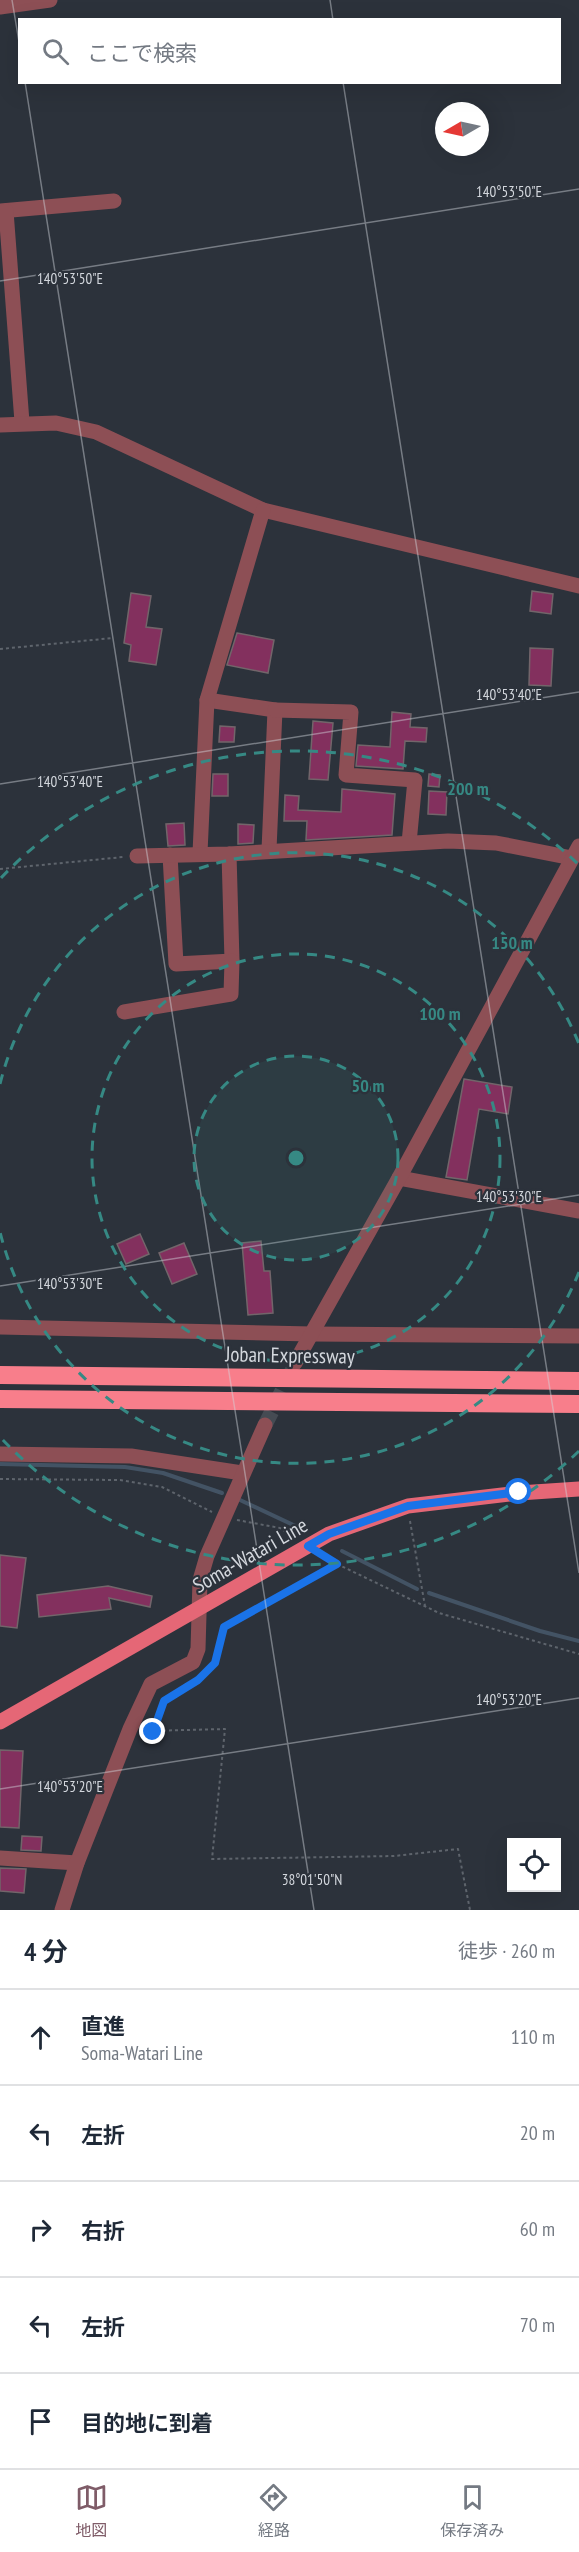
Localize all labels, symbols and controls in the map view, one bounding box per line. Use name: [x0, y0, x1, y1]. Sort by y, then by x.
search box: [18, 18, 561, 84]
icon: search: [39, 35, 72, 68]
text: ここで検索: [87, 39, 197, 67]
north arrow: [435, 102, 489, 156]
text: 140°53'50"E: [476, 182, 542, 201]
text: 140°53'50"E: [37, 269, 103, 288]
text: 140°53'40"E: [476, 685, 542, 704]
text: 140°53'40"E: [37, 772, 103, 791]
text: 200 m: [447, 777, 489, 800]
text: 150 m: [491, 931, 533, 954]
text: 100 m: [419, 1002, 461, 1025]
text: 50 m: [352, 1074, 384, 1097]
centre of rings: [286, 1148, 306, 1168]
text: 140°53'30"E: [476, 1187, 542, 1206]
text: 140°53'30"E: [37, 1274, 103, 1293]
street label: Joban Expressway: [224, 1340, 355, 1370]
route start: [505, 1478, 531, 1504]
street label: Soma-Watari Line: [188, 1511, 312, 1599]
text: 140°53'20"E: [476, 1690, 542, 1709]
route end: [139, 1718, 165, 1744]
text: 140°53'20"E: [37, 1777, 103, 1796]
map controls: [507, 1838, 561, 1892]
button: locate: [507, 1838, 561, 1892]
text: 38°01'50"N: [282, 1870, 342, 1889]
text: 4 分: [24, 1935, 68, 1968]
text: 徒歩 · 260 m: [458, 1938, 555, 1964]
text: 直進: [81, 2012, 125, 2040]
icon: ahead: [24, 2021, 57, 2054]
text: 110 m: [511, 2024, 555, 2050]
text: Soma-Watari Line: [81, 2040, 203, 2066]
icon: left: [24, 2117, 57, 2150]
text: 20 m: [520, 2120, 555, 2146]
text: 左折: [81, 2121, 125, 2149]
icon: right: [24, 2213, 57, 2246]
text: 60 m: [520, 2216, 555, 2242]
text: 右折: [81, 2217, 125, 2245]
icon: left: [24, 2309, 57, 2342]
text: 70 m: [520, 2312, 555, 2338]
text: 左折: [81, 2313, 125, 2341]
icon: arrive: [24, 2405, 57, 2438]
text: 目的地に到着: [81, 2409, 213, 2437]
tab: 地図: [75, 2481, 108, 2541]
tab: 経路: [257, 2481, 290, 2541]
tab: 保存済み: [440, 2481, 504, 2541]

